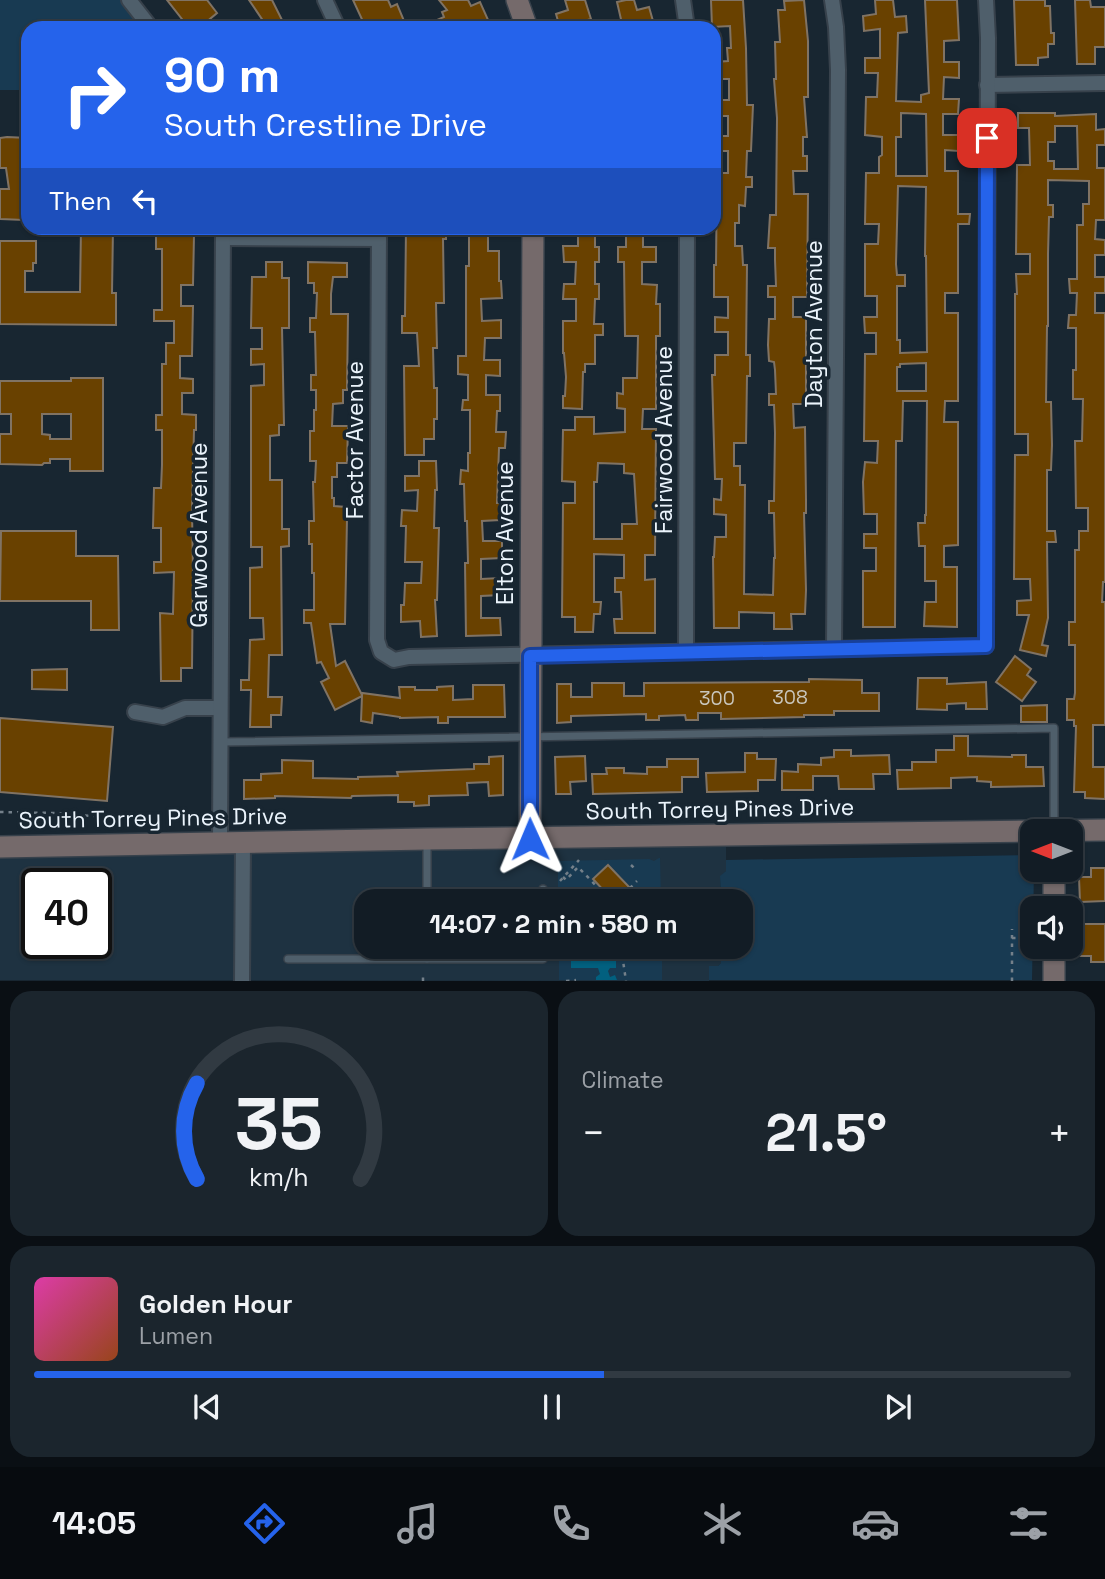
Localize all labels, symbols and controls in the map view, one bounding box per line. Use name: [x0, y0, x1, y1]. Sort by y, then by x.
text: 90 m: [164, 44, 280, 106]
icon: right: [49, 49, 140, 140]
text: South Crestline Drive: [164, 105, 487, 145]
pin: [957, 108, 1017, 168]
icon: arrive: [968, 119, 1006, 157]
icon: left: [126, 182, 164, 220]
text: Then: [49, 184, 112, 218]
street label: Dayton Avenue: [799, 240, 829, 408]
street label: Fairwood Avenue: [649, 346, 679, 534]
street label: Factor Avenue: [340, 361, 370, 519]
street label: Garwood Avenue: [184, 442, 214, 628]
street label: Elton Avenue: [490, 461, 520, 605]
house number: 308: [772, 685, 808, 710]
house number: 300: [699, 686, 735, 711]
street label: South Torrey Pines Drive: [585, 792, 855, 826]
street label: South Torrey Pines Drive: [18, 801, 288, 835]
position arrow: [493, 802, 567, 876]
north arrow: [1020, 819, 1083, 882]
map controls: [1020, 819, 1083, 959]
speed limit sign: 40: [21, 868, 112, 959]
button: sound: [1020, 896, 1083, 959]
text: 14:07 · 2 min · 580 m: [429, 907, 678, 941]
text: Climate: [582, 1065, 664, 1095]
text: 35: [235, 1078, 323, 1171]
text: 21.5°: [765, 1100, 887, 1166]
text: −: [582, 1109, 605, 1157]
text: +: [1047, 1109, 1071, 1157]
text: km/h: [249, 1161, 309, 1193]
text: Golden Hour: [139, 1287, 293, 1321]
text: Lumen: [139, 1321, 213, 1351]
icon: previous: [188, 1388, 226, 1426]
icon: pause: [533, 1388, 571, 1426]
icon: next: [879, 1388, 917, 1426]
icon: directions: [240, 1499, 289, 1548]
icon: music: [393, 1499, 442, 1548]
icon: phone: [546, 1499, 595, 1548]
icon: climate: [698, 1499, 747, 1548]
icon: car: [851, 1499, 900, 1548]
icon: filters: [1004, 1499, 1053, 1548]
text: 14:05: [52, 1503, 136, 1543]

